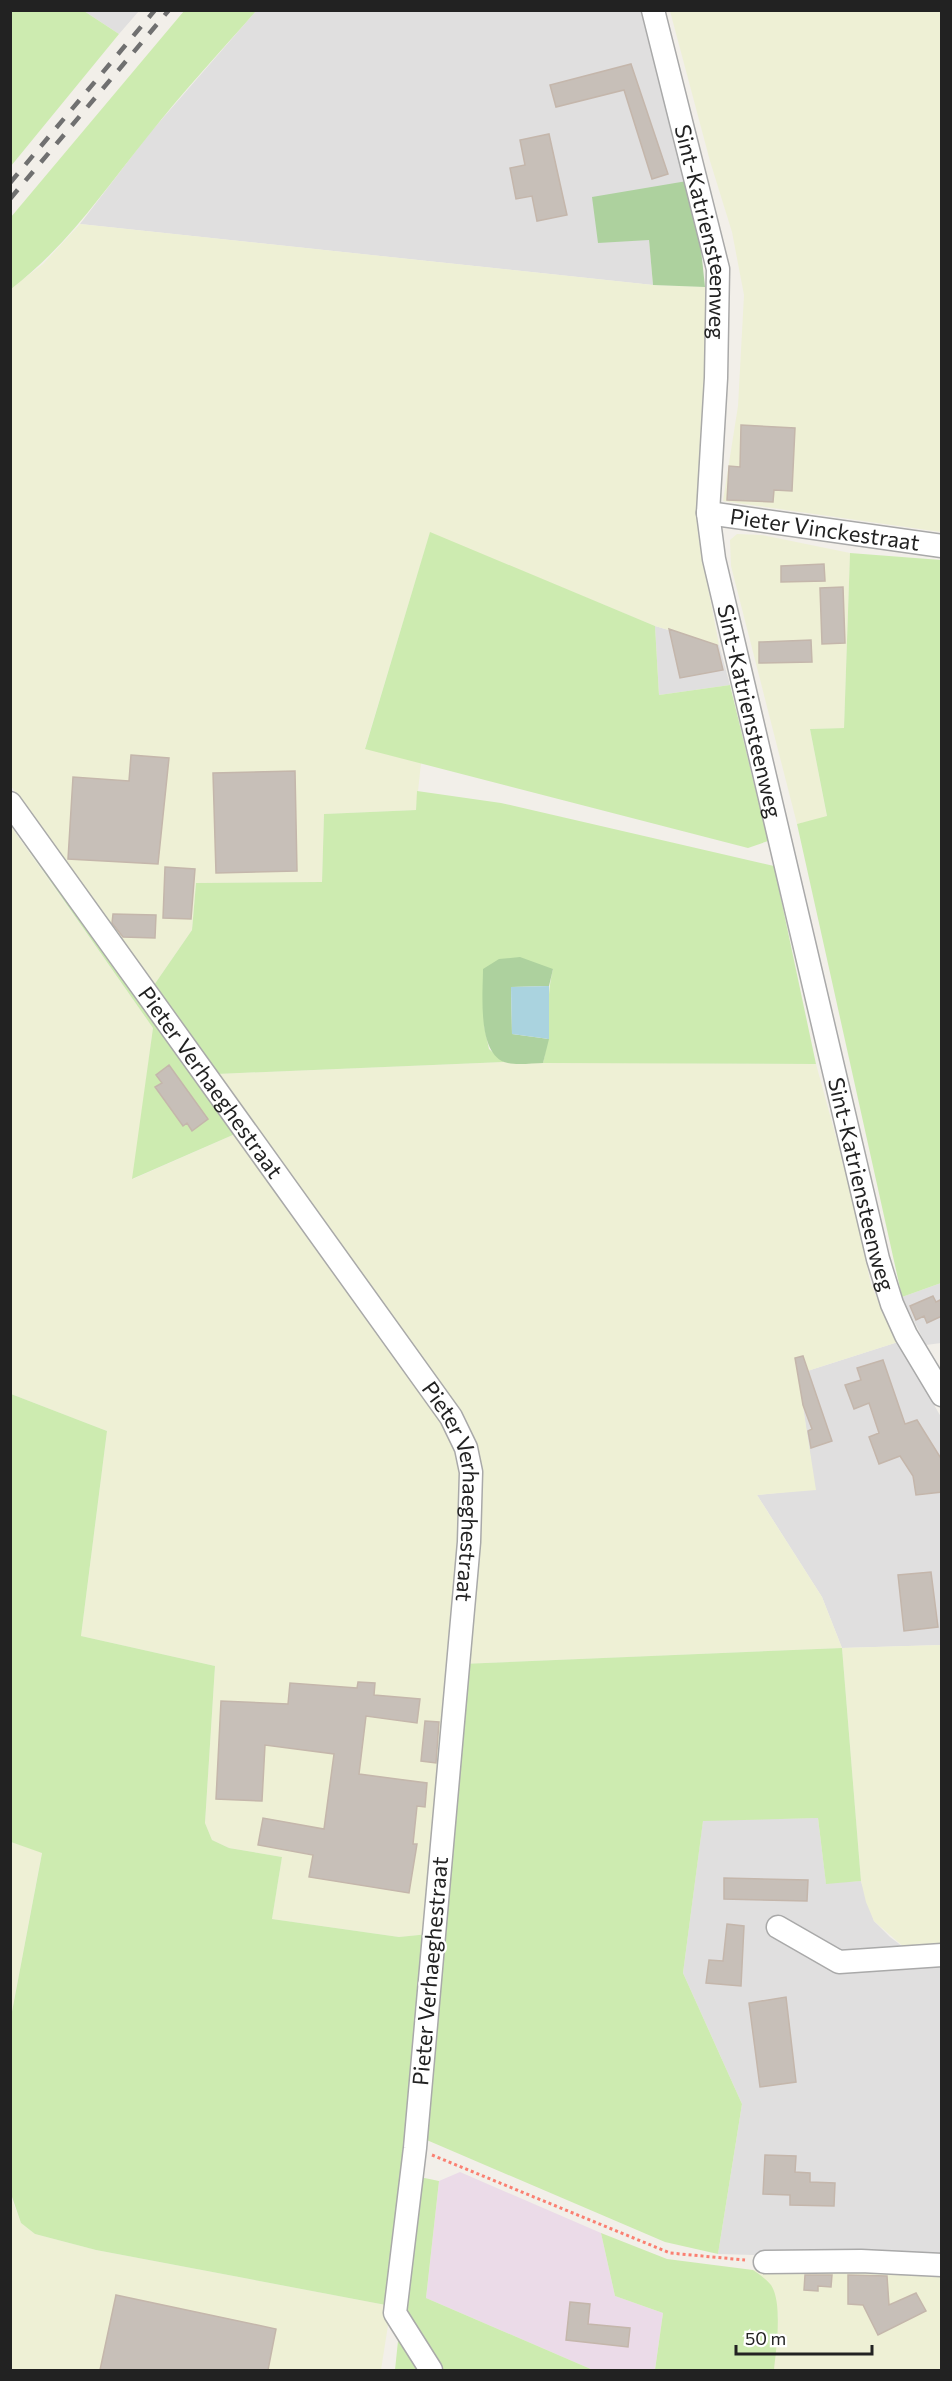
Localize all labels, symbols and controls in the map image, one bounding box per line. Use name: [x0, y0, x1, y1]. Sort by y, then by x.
street label: Sint-Katriensteenweg: [669, 122, 733, 340]
street label: Pieter Vinckestraat: [728, 502, 922, 556]
street label: Sint-Katriensteenweg: [712, 602, 788, 821]
street label: Pieter Verhaeghestraat: [133, 981, 289, 1183]
street label: Sint-Katriensteenweg: [823, 1075, 901, 1294]
street label: Pieter Verhaeghestraat: [417, 1376, 485, 1603]
street label: Pieter Verhaeghestraat: [406, 1855, 453, 2087]
scale bar: [736, 2318, 872, 2356]
text: 50 m: [745, 2327, 786, 2349]

